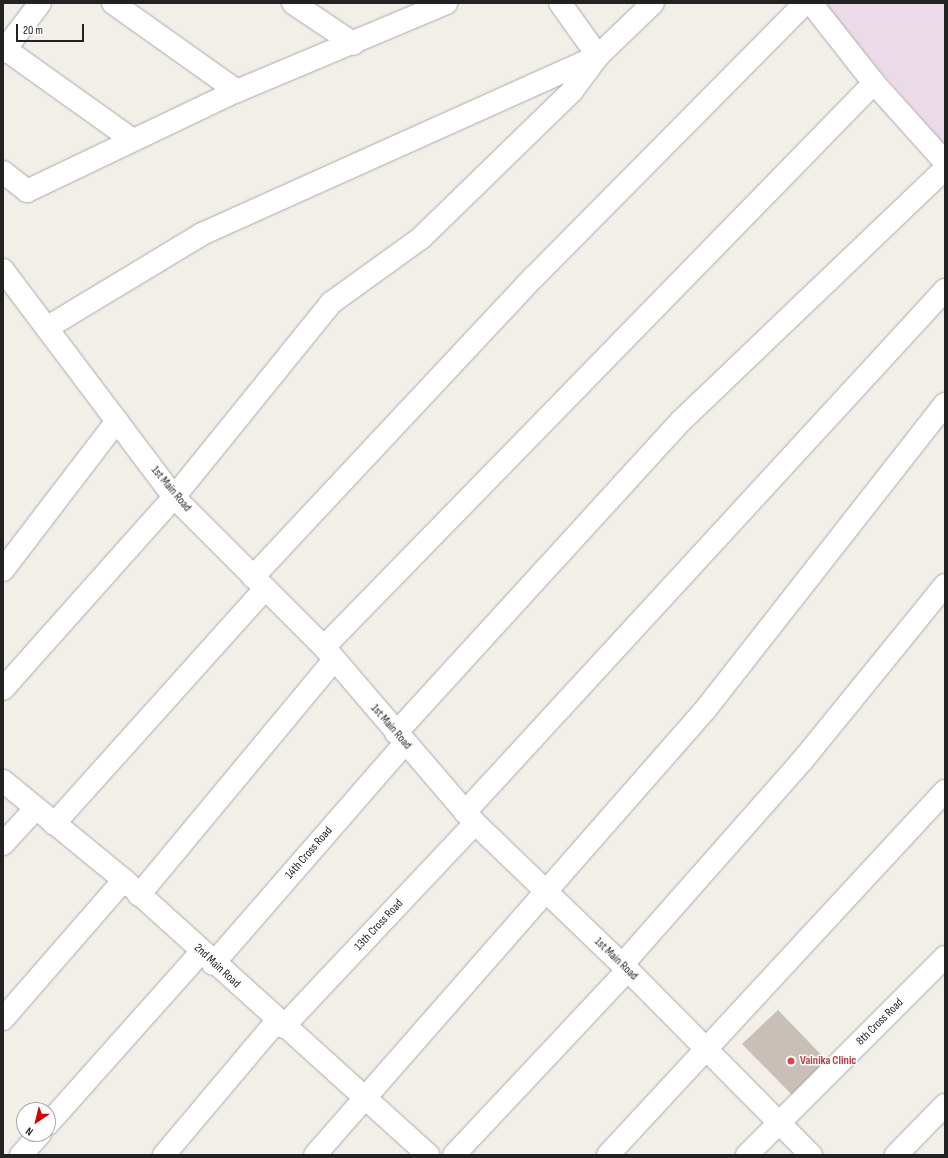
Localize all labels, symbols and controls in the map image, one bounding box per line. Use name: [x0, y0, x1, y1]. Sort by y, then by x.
scale bar: [18, 16, 86, 42]
text: 20 m: [23, 23, 43, 38]
street label: 1st Main Road: [148, 463, 194, 515]
street label: 1st Main Road: [367, 701, 415, 753]
street label: 14th Cross Road: [282, 824, 336, 882]
street label: 13th Cross Road: [352, 897, 406, 953]
street label: 1st Main Road: [591, 935, 641, 983]
street label: 2nd Main Road: [191, 941, 243, 991]
street label: 8th Cross Road: [854, 996, 906, 1048]
place label: Vainika Clinic: [800, 1054, 856, 1068]
marker: Vainika Clinic: [785, 1055, 797, 1067]
north arrow: [16, 1102, 56, 1142]
text: N: [23, 1124, 36, 1138]

